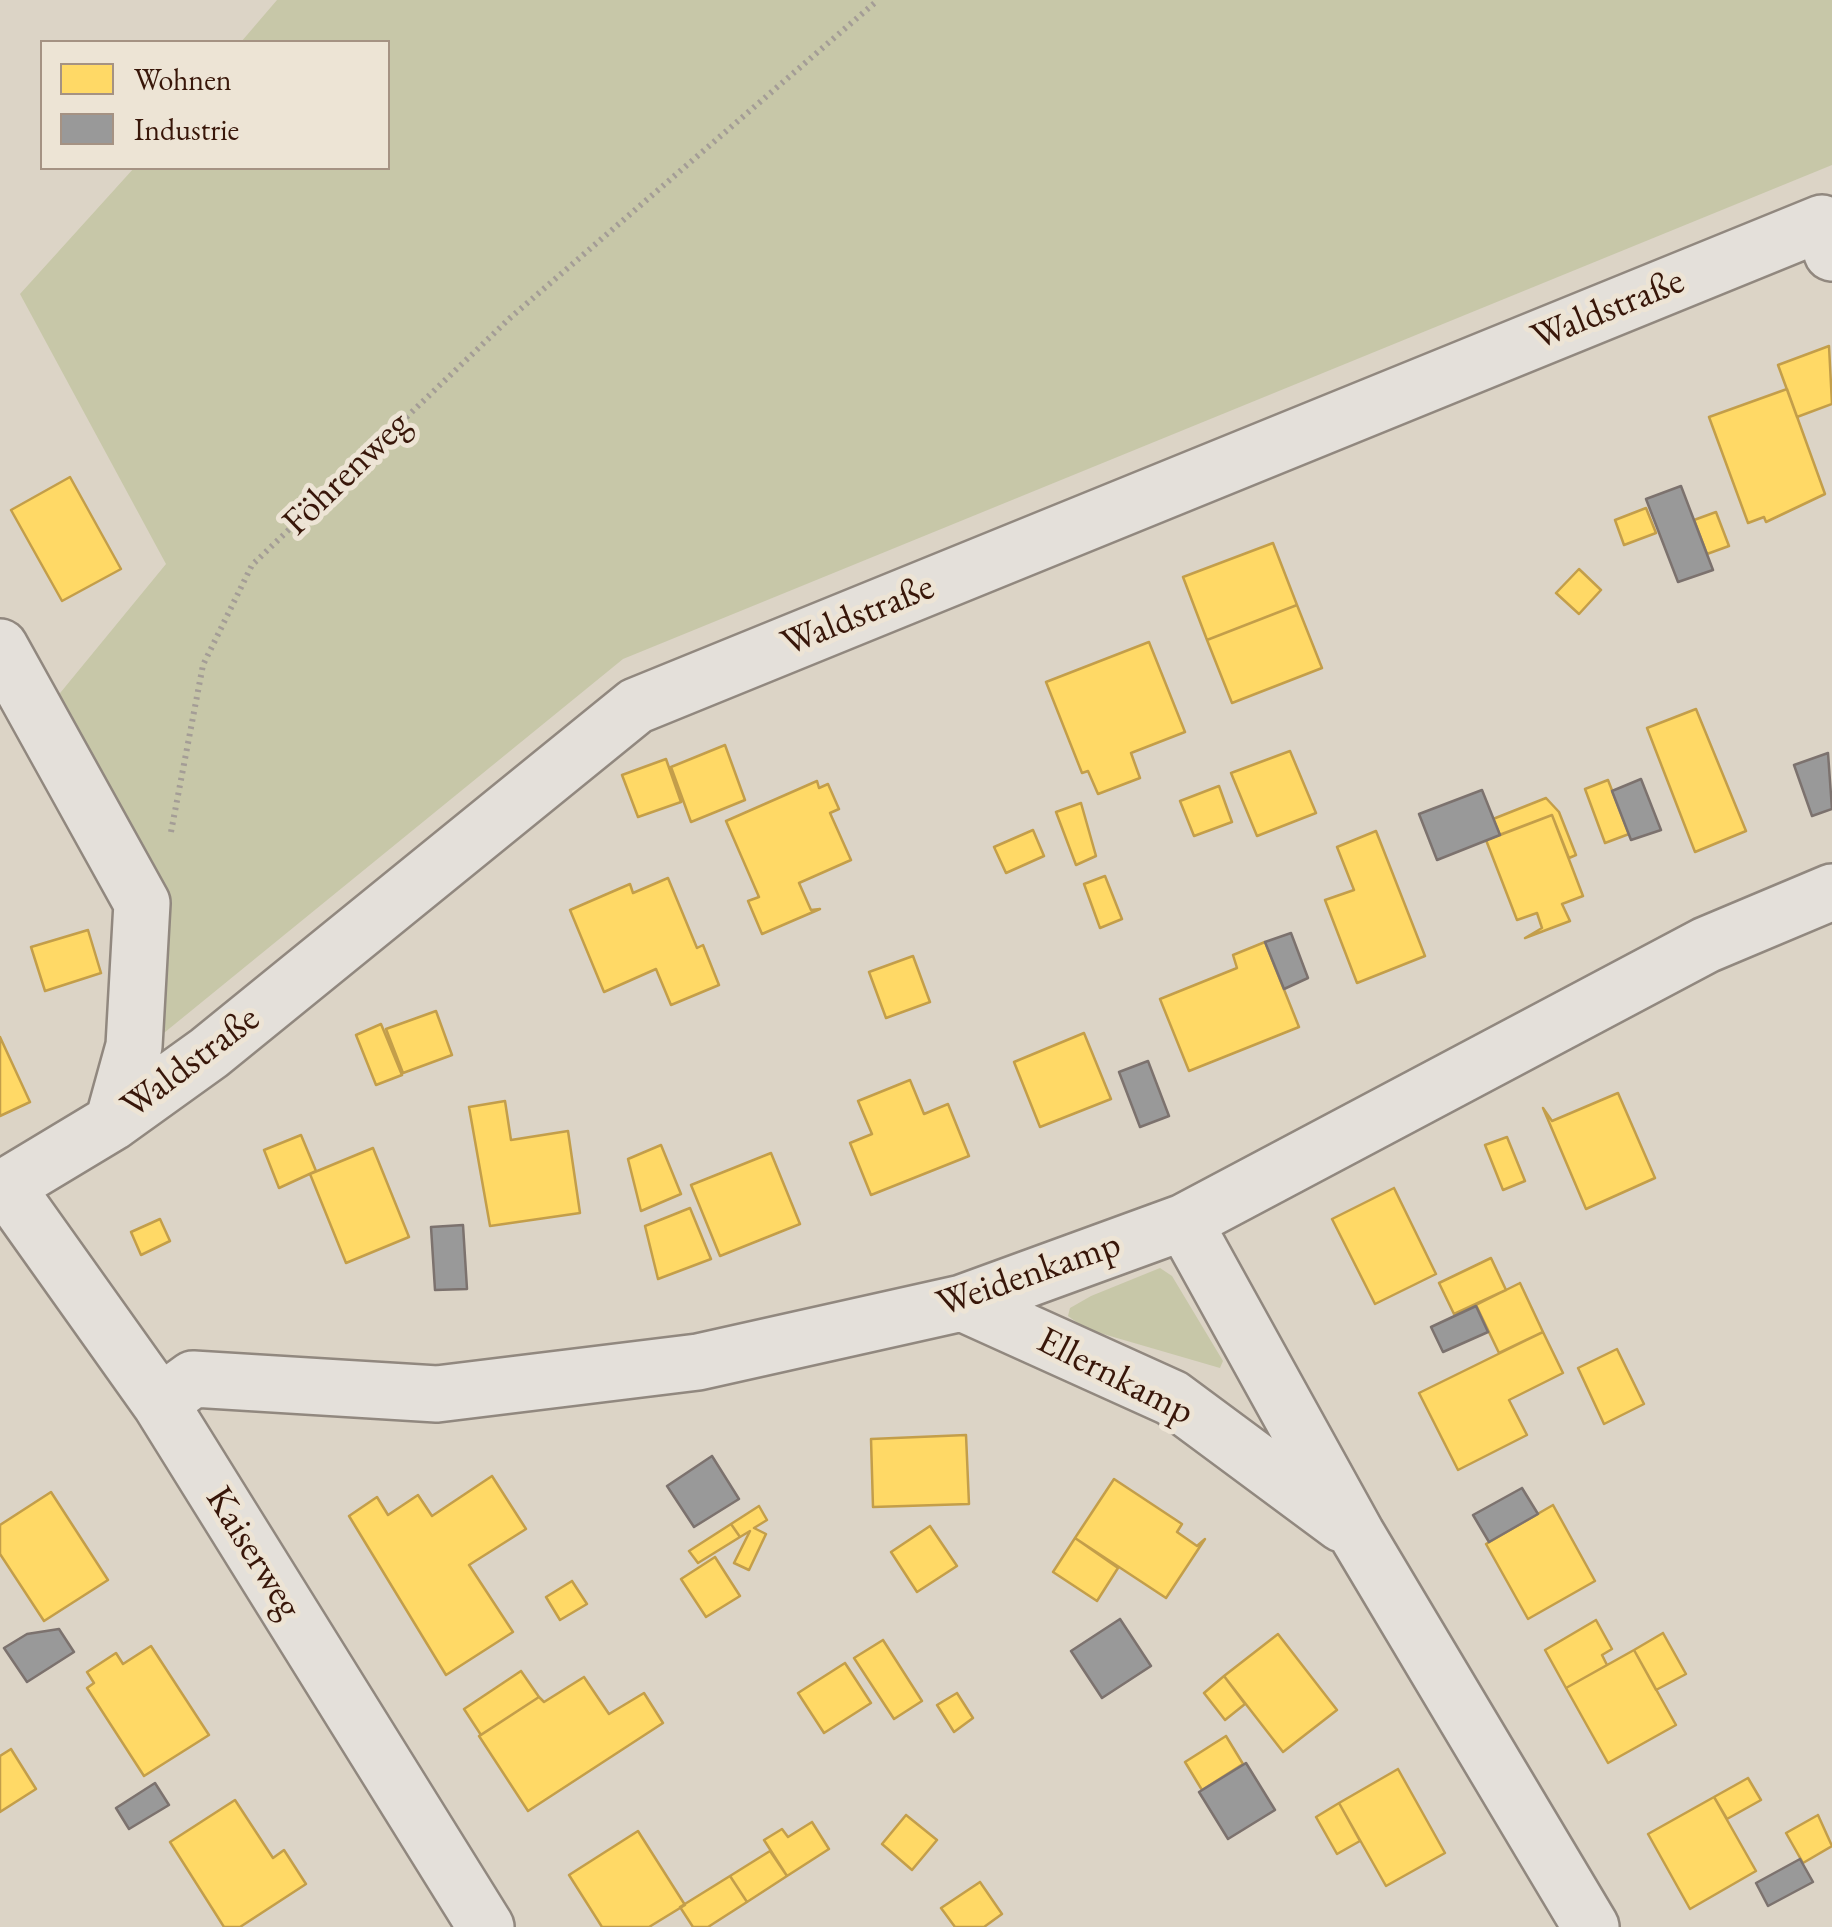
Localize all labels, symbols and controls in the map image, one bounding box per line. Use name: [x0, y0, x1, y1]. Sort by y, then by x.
legend: [40, 40, 390, 170]
text: Wohnen: [134, 60, 232, 99]
text: Industrie: [134, 110, 239, 149]
street label: Waldstraße: [1525, 259, 1691, 361]
street label: Föhrenweg: [274, 402, 420, 546]
street label: Waldstraße: [775, 565, 941, 667]
street label: Waldstraße: [113, 996, 269, 1130]
street label: Weidenkamp: [931, 1222, 1127, 1328]
street label: Ellernkamp: [1029, 1318, 1201, 1436]
street label: Kaiserweg: [195, 1479, 311, 1627]

